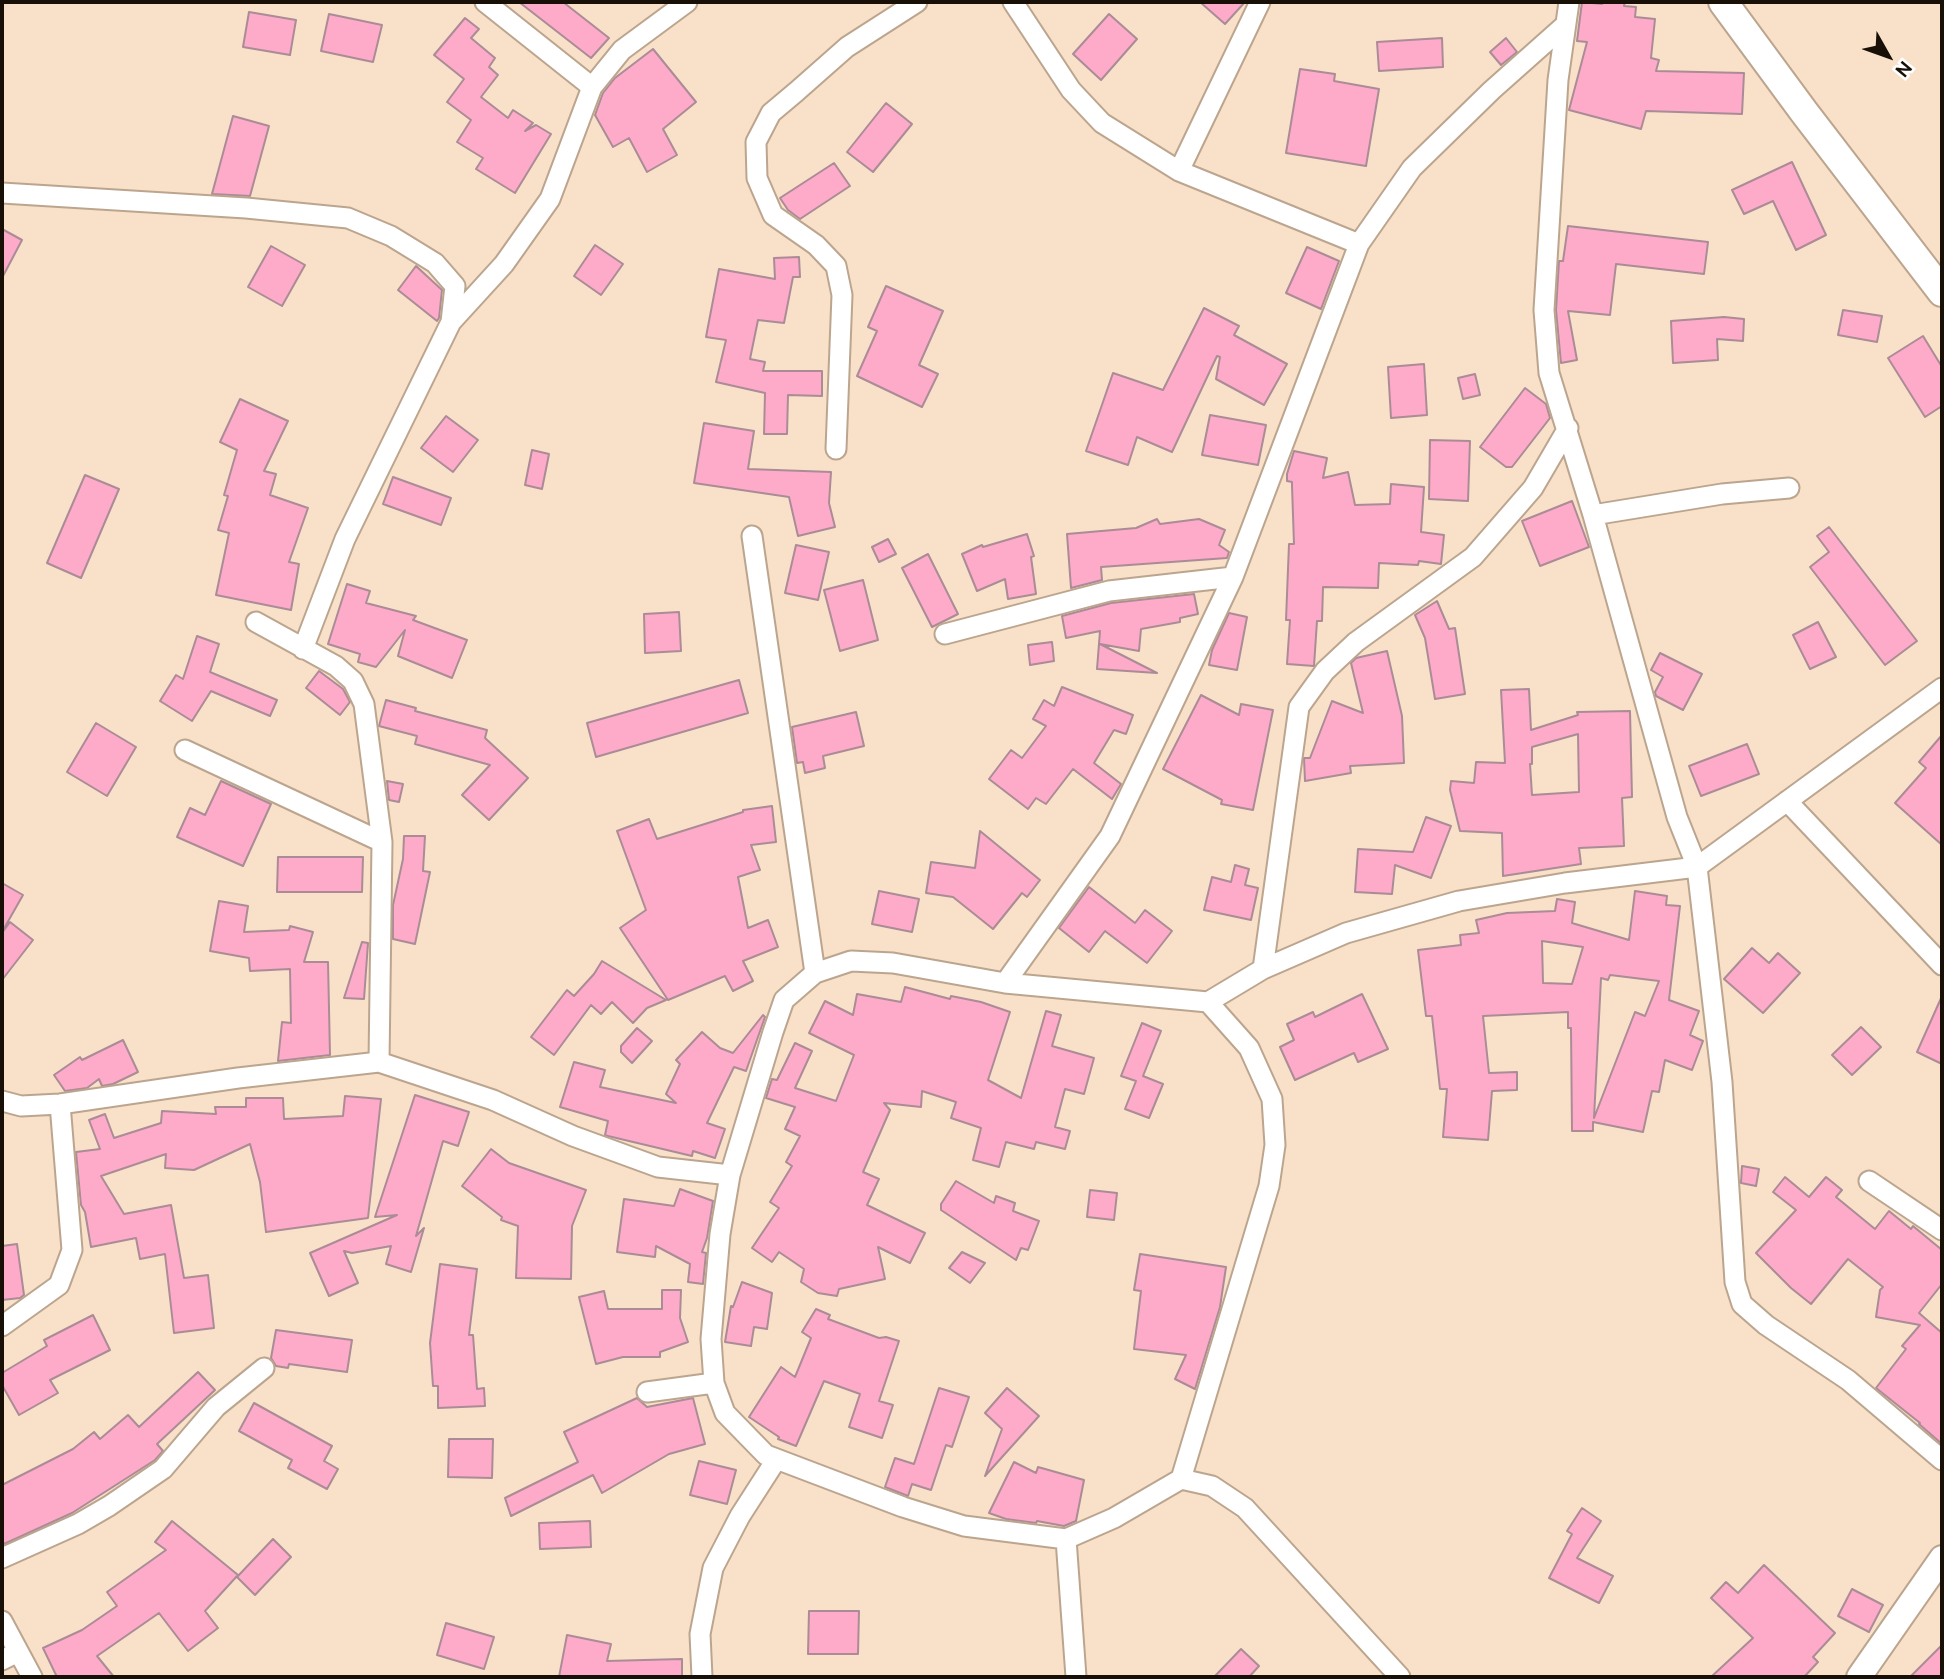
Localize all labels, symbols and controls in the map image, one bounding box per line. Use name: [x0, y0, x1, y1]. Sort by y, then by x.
north arrow: [1853, 21, 1923, 91]
text: N: [1891, 57, 1917, 82]

